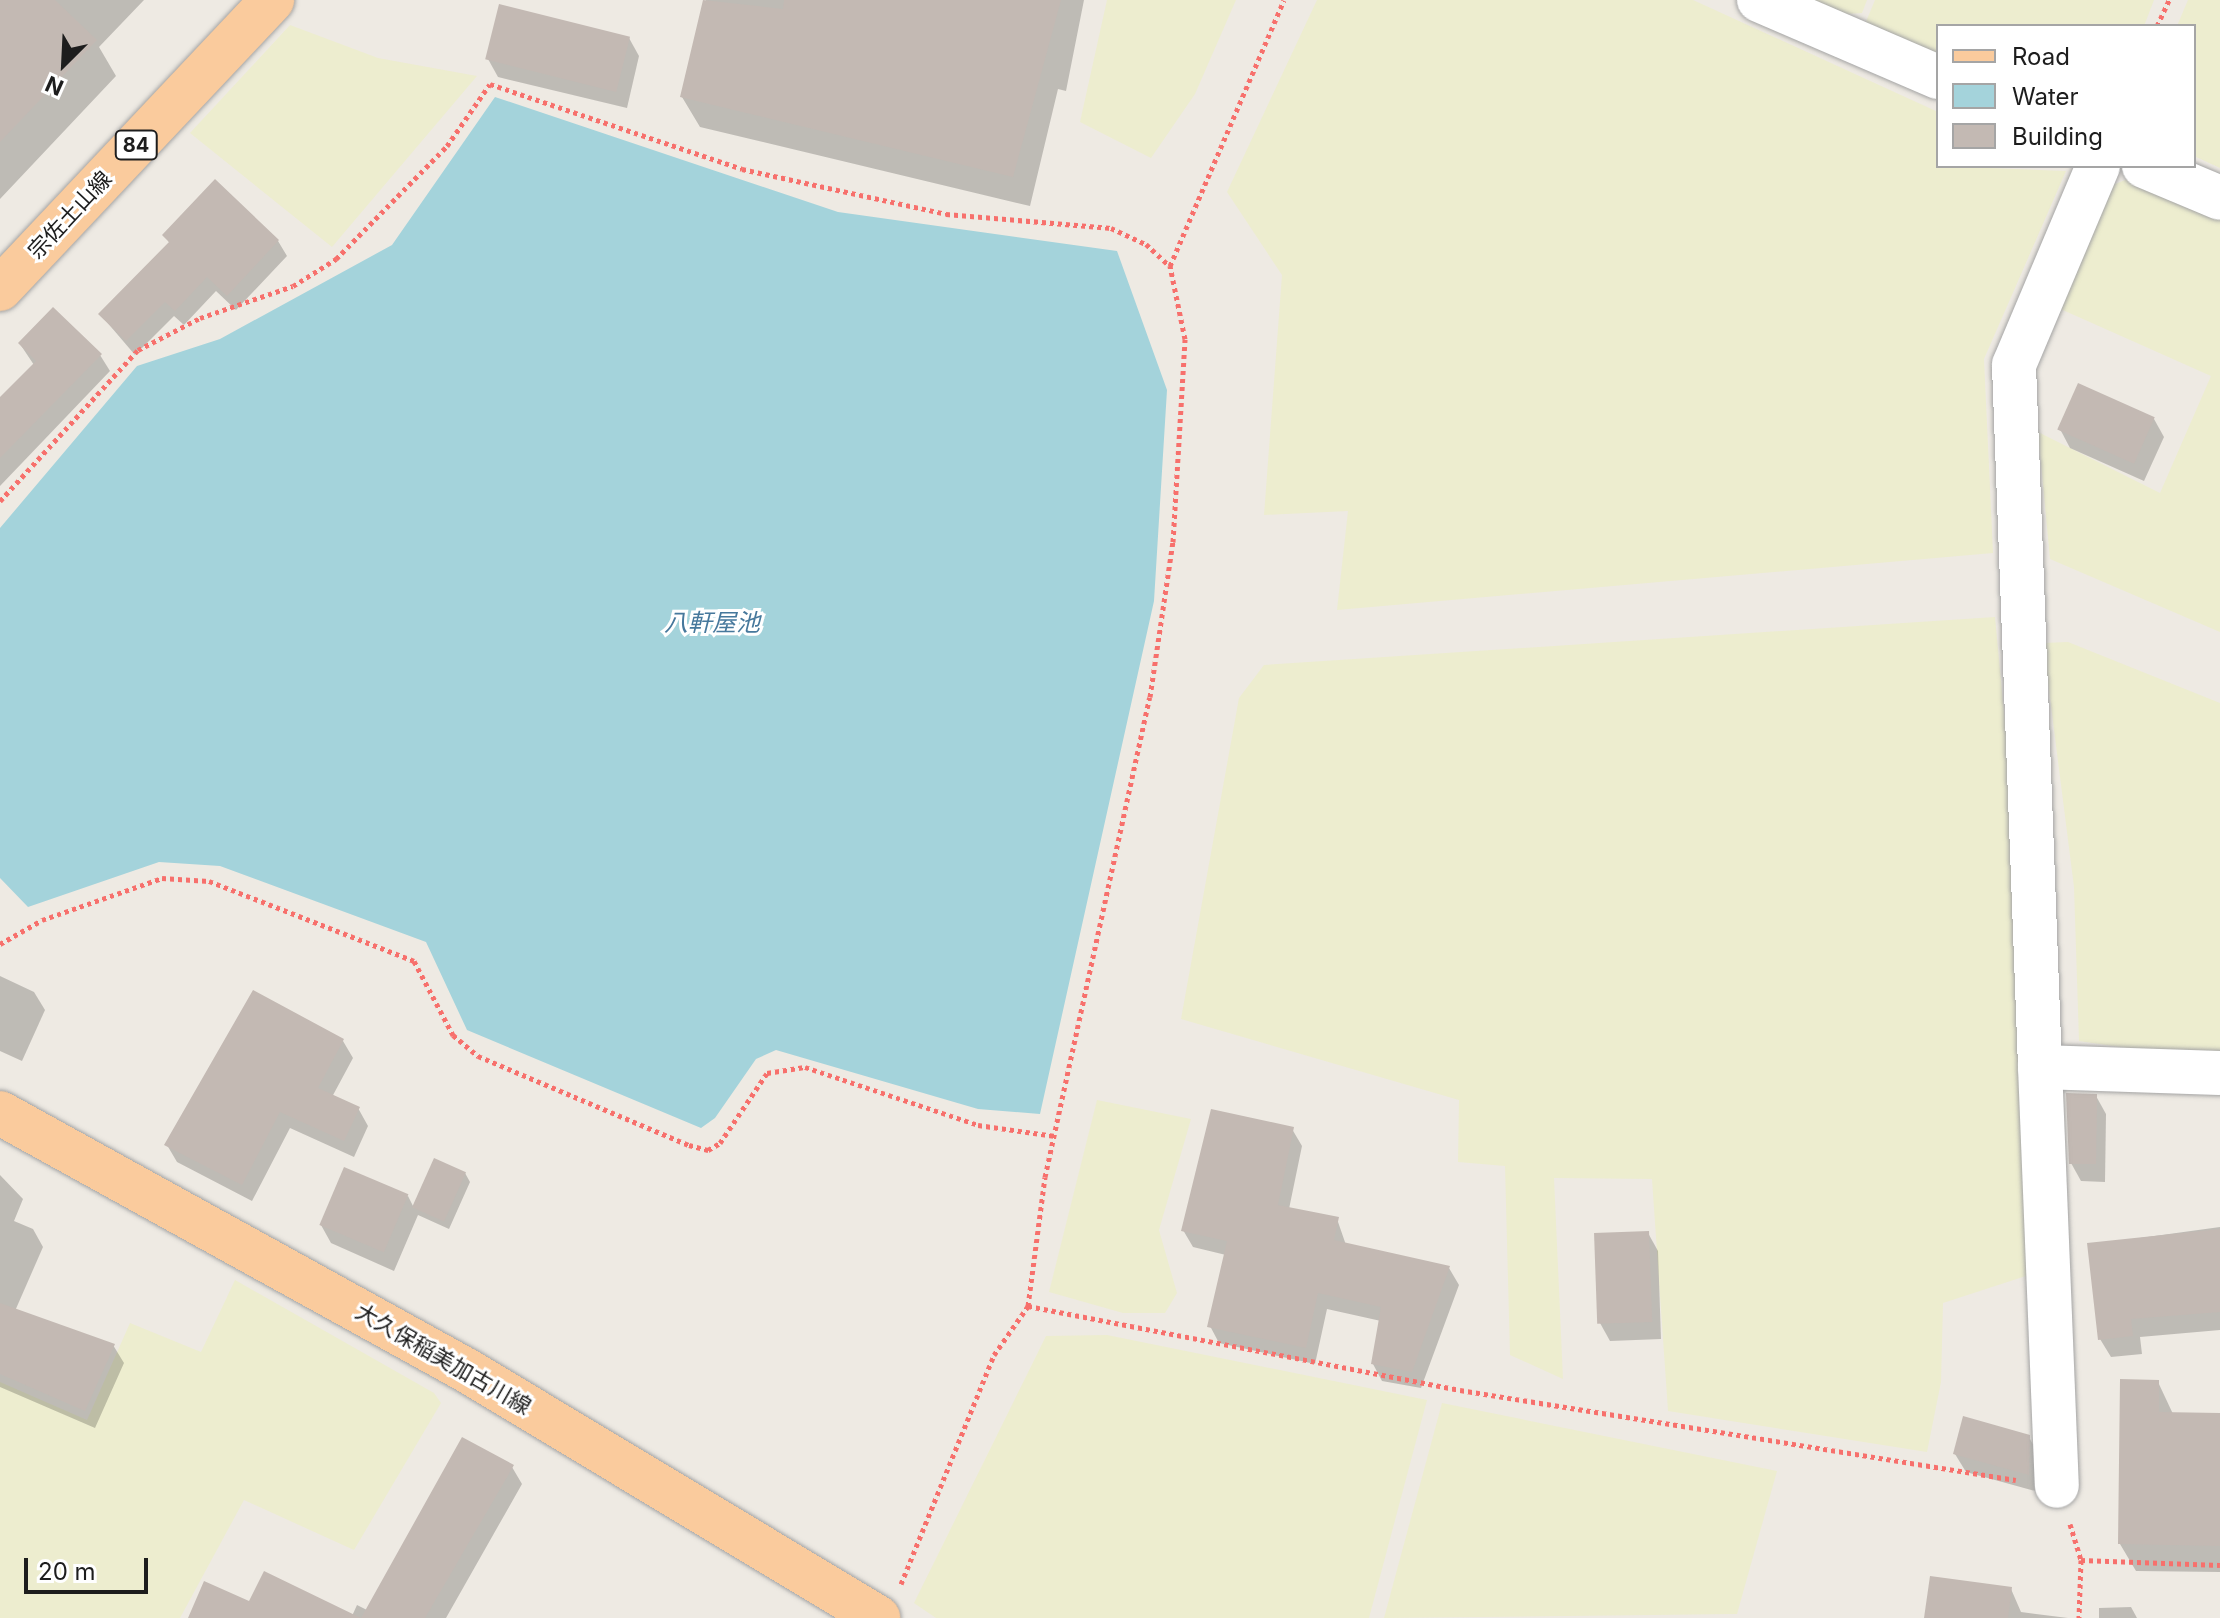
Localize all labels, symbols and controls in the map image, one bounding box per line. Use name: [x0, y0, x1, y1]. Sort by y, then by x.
north arrow: [24, 24, 104, 104]
legend: [1936, 24, 2196, 168]
text: Road: [2012, 42, 2070, 71]
text: N: [41, 71, 67, 101]
text: Water: [2012, 82, 2079, 111]
text: Building: [2012, 122, 2103, 151]
road number: 84: [114, 129, 158, 161]
street label: 宗佐土山線: [23, 166, 117, 264]
water label: 八軒屋池: [664, 609, 760, 637]
street label: 大久保稲美加古川線: [351, 1298, 535, 1420]
scale bar: [28, 1542, 152, 1592]
text: 20 m: [38, 1557, 96, 1586]

